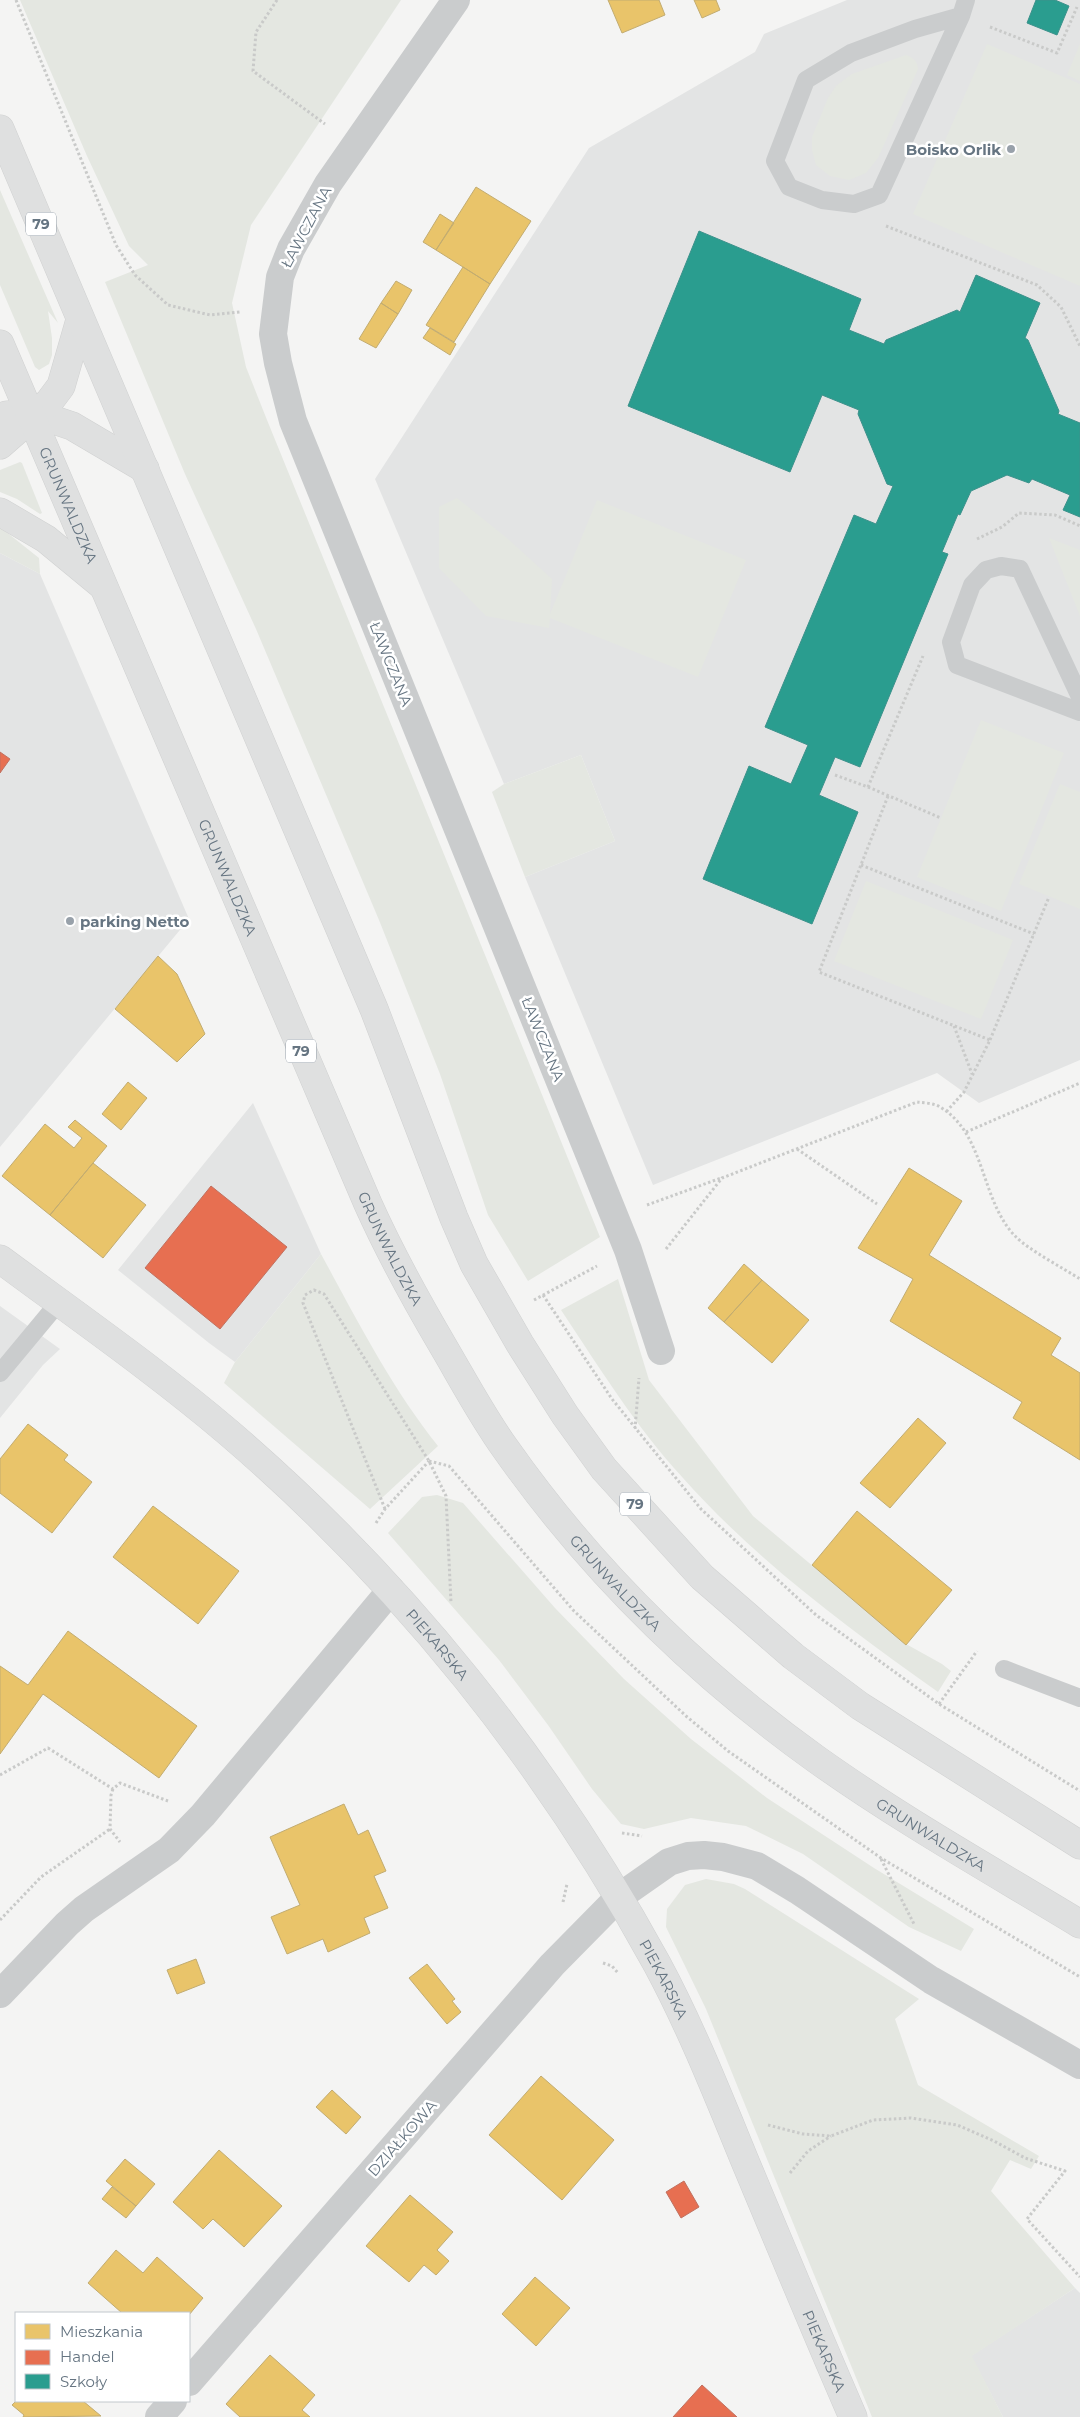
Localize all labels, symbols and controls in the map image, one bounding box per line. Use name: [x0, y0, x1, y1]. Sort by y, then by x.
place label: Boisko Orlik: [906, 140, 1001, 159]
marker: Boisko Orlik: [1005, 143, 1017, 155]
street label: ŁAWCZANA: [277, 183, 336, 271]
road number: 79: [26, 212, 56, 235]
street label: GRUNWALDZKA: [35, 444, 102, 566]
street label: ŁAWCZANA: [365, 619, 417, 709]
street label: GRUNWALDZKA: [195, 816, 262, 939]
place label: parking Netto: [80, 912, 190, 931]
marker: parking Netto: [64, 915, 76, 927]
street label: ŁAWCZANA: [517, 994, 569, 1084]
road number: 79: [286, 1040, 316, 1062]
street label: GRUNWALDZKA: [354, 1188, 427, 1309]
road number: 79: [620, 1492, 650, 1516]
street label: GRUNWALDZKA: [566, 1530, 666, 1635]
street label: PIEKARSKA: [402, 1605, 473, 1684]
street label: GRUNWALDZKA: [873, 1793, 990, 1875]
street label: PIEKARSKA: [636, 1936, 693, 2022]
street label: DZIAŁKOWA: [364, 2096, 441, 2180]
street label: PIEKARSKA: [799, 2307, 851, 2395]
legend: [15, 2312, 190, 2402]
text: Mieszkania: [60, 2322, 143, 2341]
text: Handel: [60, 2347, 114, 2366]
text: Szkoły: [60, 2372, 108, 2391]

